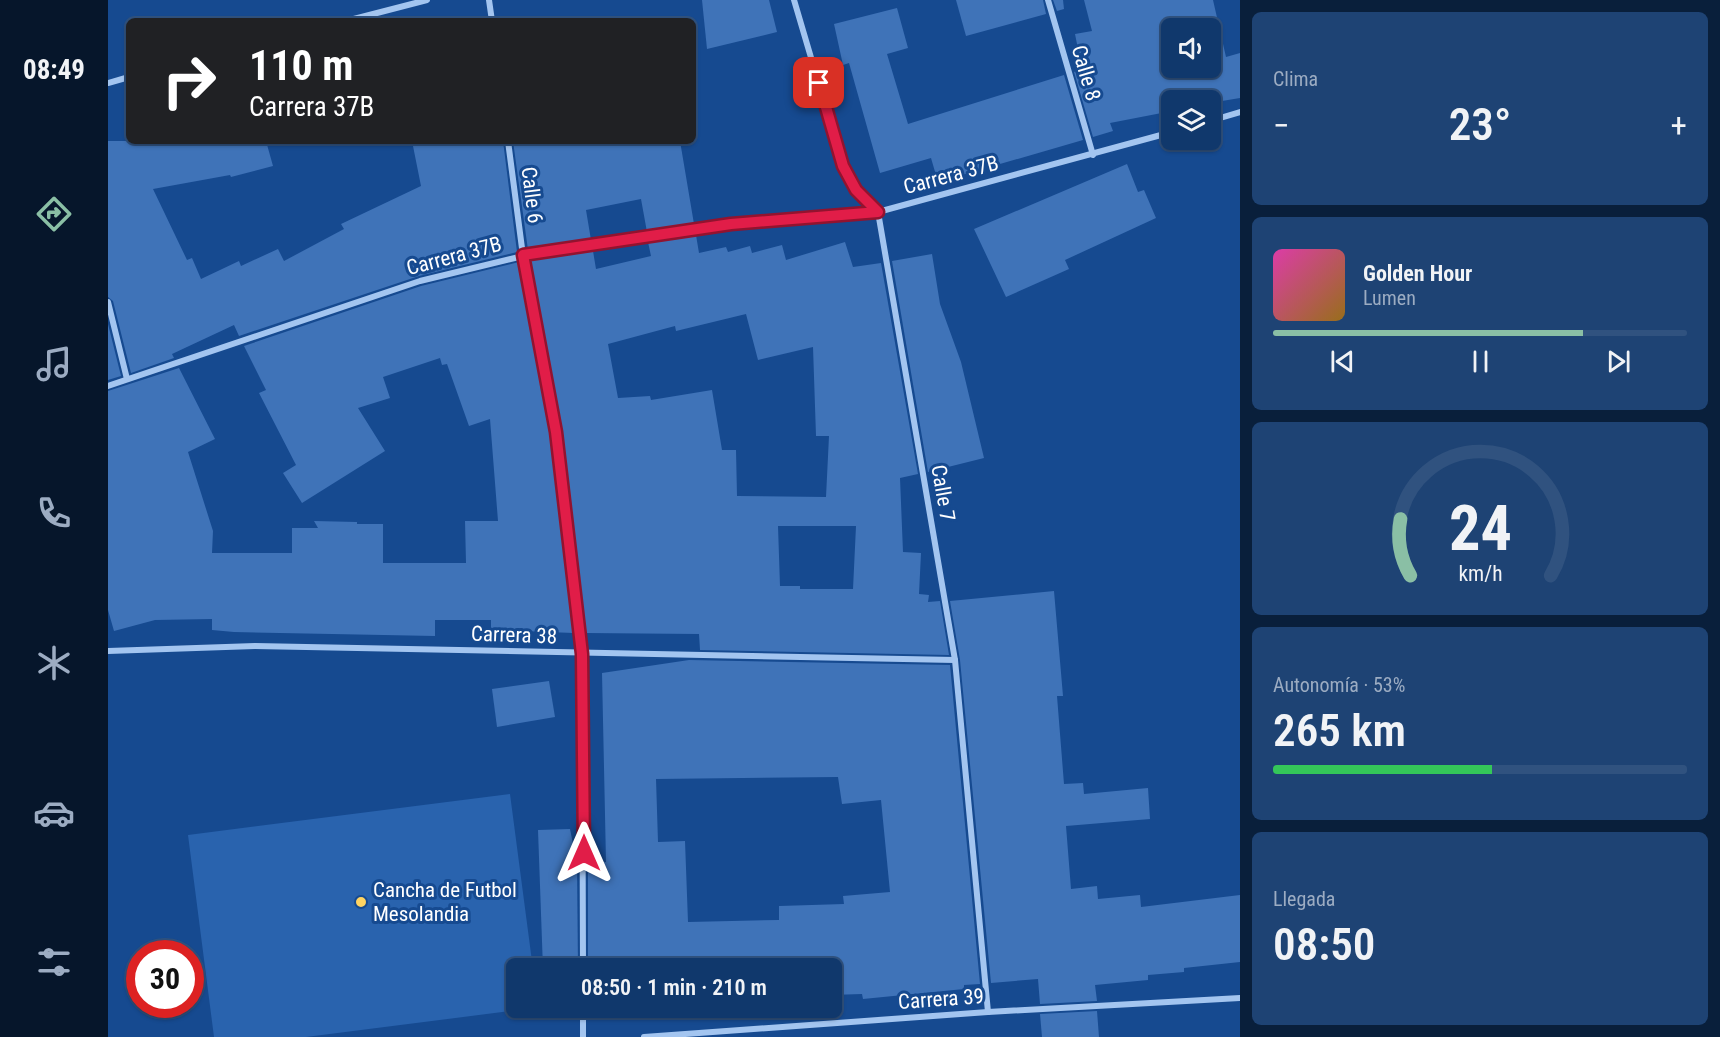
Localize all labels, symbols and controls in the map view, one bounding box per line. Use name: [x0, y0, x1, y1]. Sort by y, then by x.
map controls: [1161, 18, 1221, 150]
button: sound: [1161, 18, 1221, 78]
text: 110 m: [249, 41, 354, 90]
icon: right: [150, 42, 228, 120]
street label: Calle 8: [1067, 42, 1105, 104]
text: 08:49: [23, 54, 85, 86]
pin: [793, 57, 844, 108]
icon: arrive: [802, 66, 835, 99]
text: Clima: [1273, 67, 1318, 91]
button: layers: [1161, 90, 1221, 150]
text: Carrera 37B: [249, 91, 374, 123]
text: 23°: [1449, 98, 1511, 151]
text: −: [1273, 106, 1290, 145]
text: +: [1671, 106, 1687, 145]
street label: Carrera 37B: [901, 151, 1001, 199]
street label: Calle 6: [517, 165, 547, 225]
icon: directions: [33, 193, 75, 235]
street label: Carrera 37B: [404, 232, 504, 280]
text: Golden Hour: [1363, 261, 1472, 286]
text: Lumen: [1363, 286, 1416, 310]
icon: music: [33, 343, 75, 385]
icon: previous: [1326, 345, 1359, 378]
icon: pause: [1464, 345, 1497, 378]
icon: next: [1602, 345, 1635, 378]
street label: Calle 7: [926, 463, 960, 523]
icon: phone: [33, 492, 75, 534]
text: 24: [1448, 492, 1512, 565]
text: km/h: [1458, 561, 1502, 586]
street label: Carrera 38: [471, 622, 557, 648]
icon: climate: [33, 642, 75, 684]
text: Autonomía · 53%: [1273, 673, 1405, 697]
text: 265 km: [1273, 704, 1406, 757]
icon: car: [33, 792, 75, 834]
position arrow: [552, 821, 616, 885]
place label: Cancha de Futbol Mesolandia: [373, 878, 517, 926]
text: Llegada: [1273, 887, 1335, 911]
marker: Cancha de Futbol Mesolandia: [354, 895, 368, 909]
text: 08:50: [1273, 918, 1375, 971]
speed limit sign: 30: [126, 940, 204, 1018]
icon: filters: [33, 941, 75, 983]
text: 08:50 · 1 min · 210 m: [581, 975, 767, 1000]
street label: Carrera 39: [897, 984, 985, 1014]

